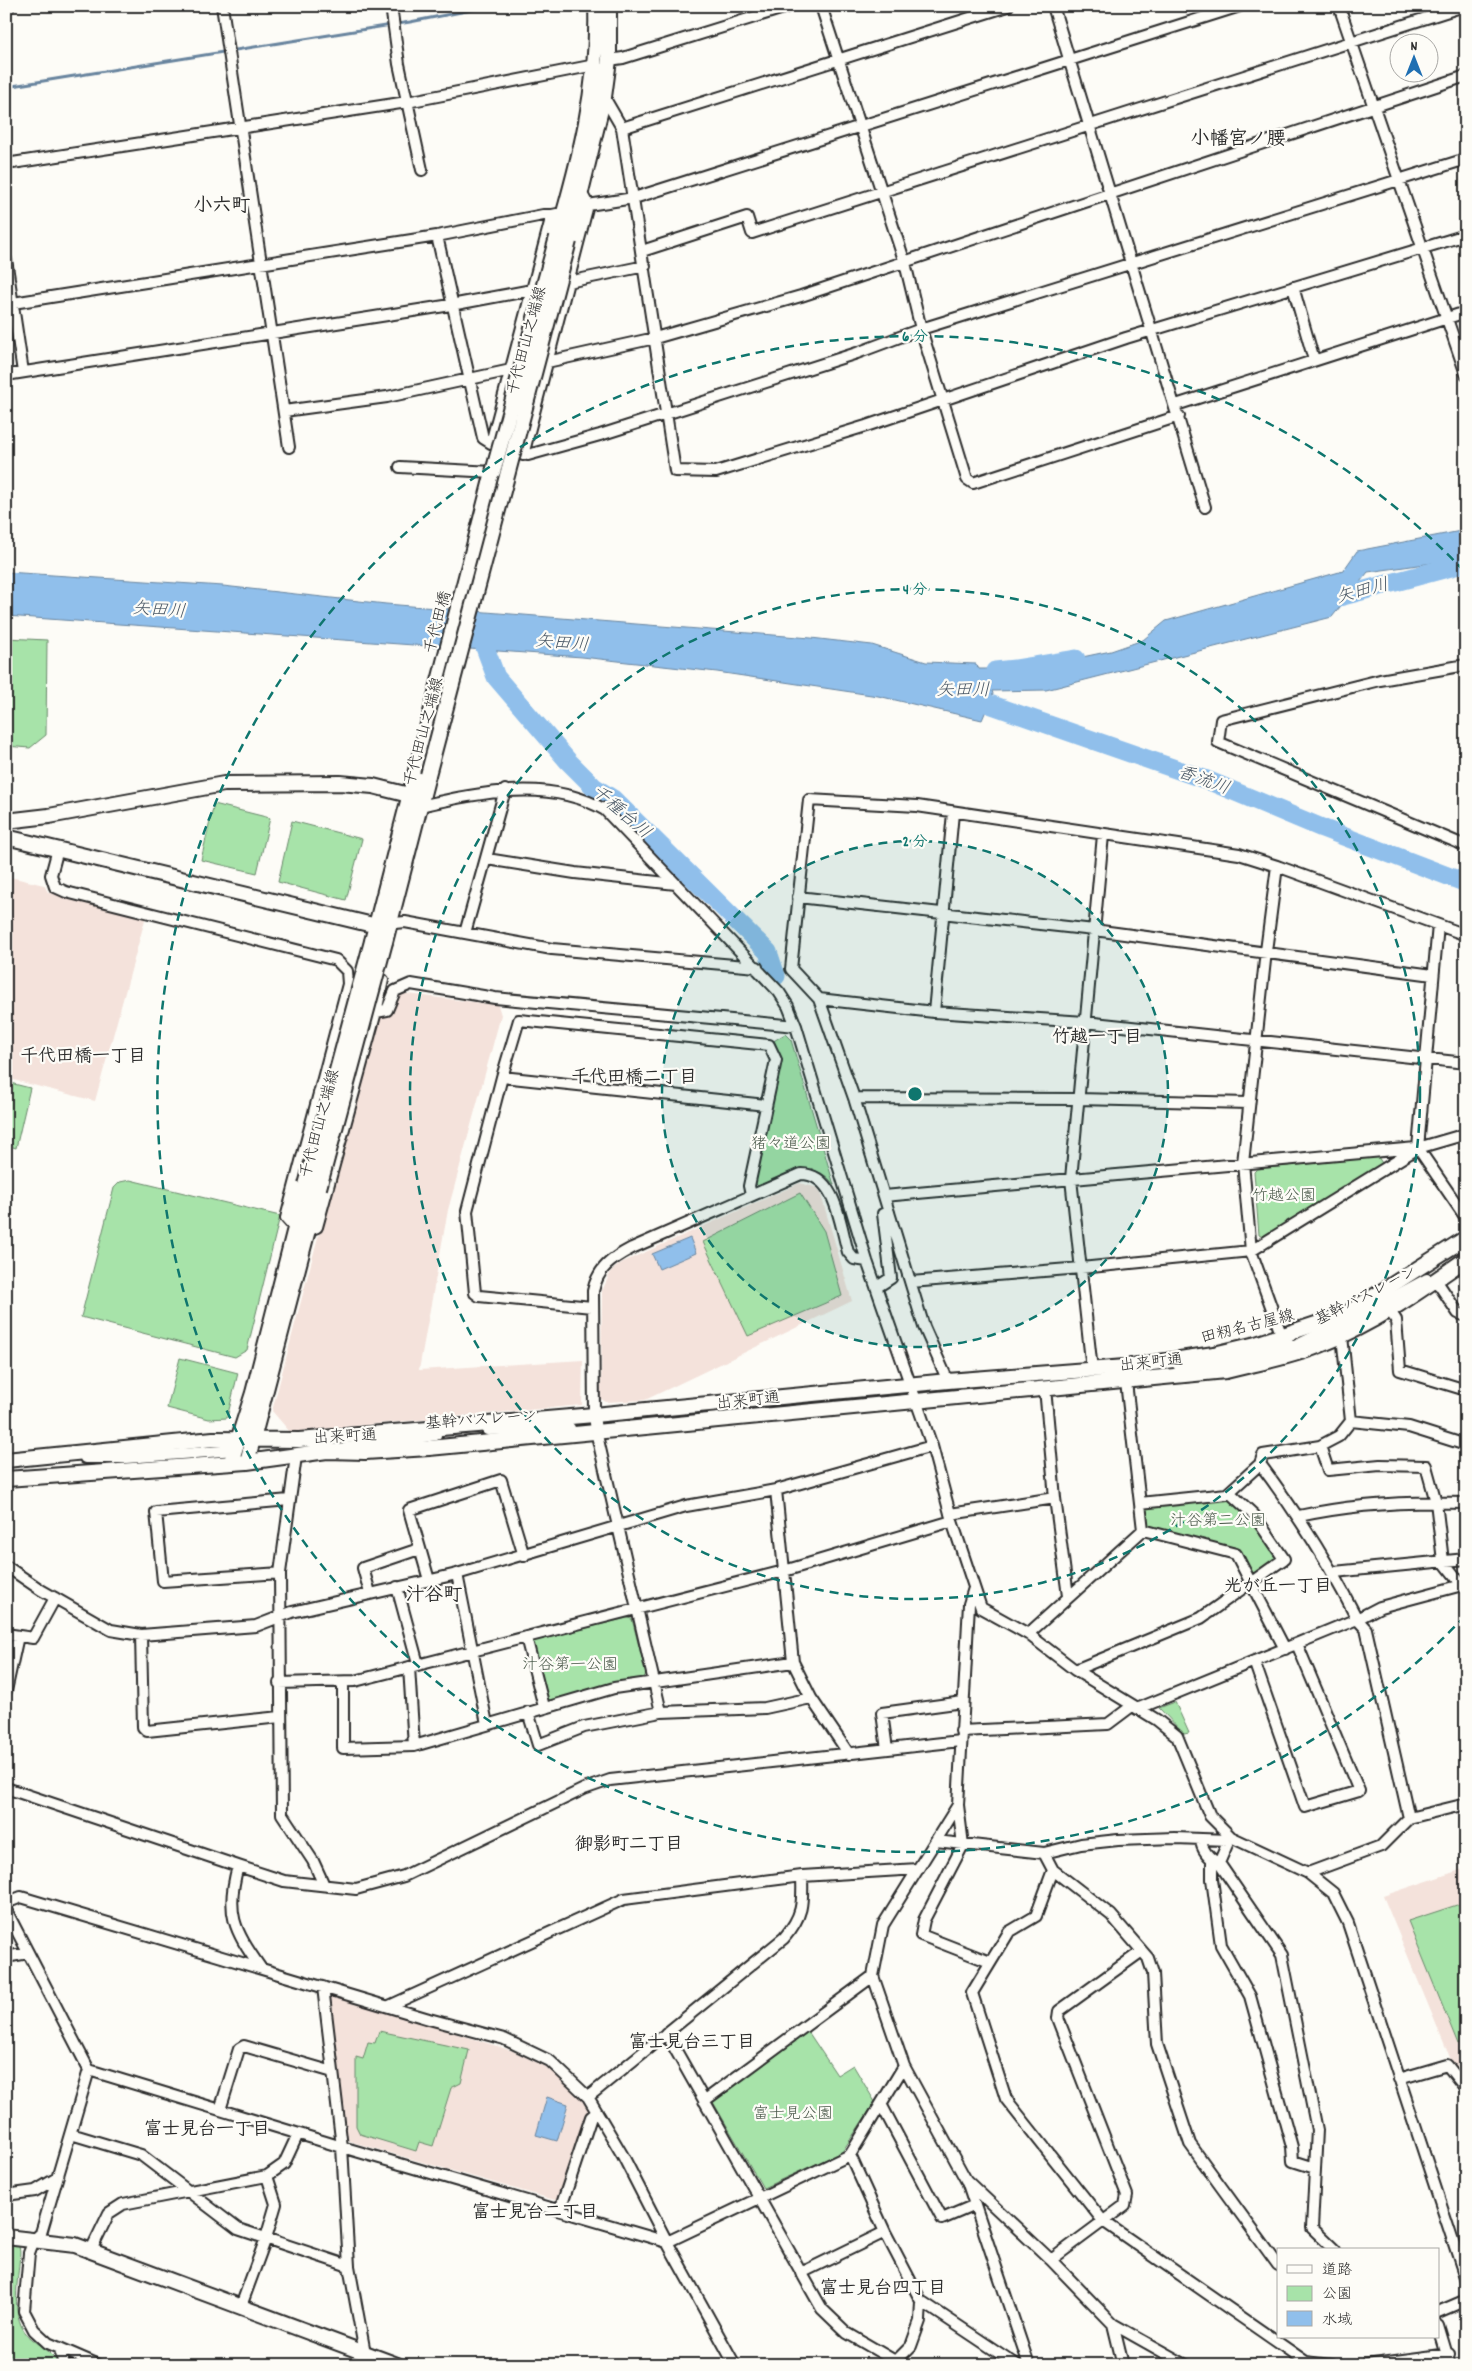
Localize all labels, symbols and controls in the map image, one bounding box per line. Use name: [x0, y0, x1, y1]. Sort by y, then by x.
north arrow: [1390, 32, 1440, 82]
text: N: [1411, 37, 1418, 57]
district label: 小幡宮ノ腰: [1190, 127, 1286, 154]
district label: 小六町: [193, 194, 251, 221]
street label: 千代田山之端線: [502, 284, 553, 398]
text: 6 分: [902, 327, 928, 349]
water label: 矢田川: [1333, 573, 1392, 611]
text: 4 分: [903, 580, 927, 602]
street label: 千代田橋: [419, 589, 458, 657]
water label: 矢田川: [131, 597, 187, 626]
water label: 矢田川: [534, 630, 590, 659]
street label: 千代田山之端線: [399, 675, 450, 789]
water label: 矢田川: [936, 679, 990, 704]
water label: 香流川: [1173, 760, 1233, 802]
water label: 千種台川: [585, 780, 656, 846]
text: 2 分: [903, 832, 928, 854]
district label: 竹越一丁目: [1052, 1026, 1142, 1051]
district label: 千代田橋一丁目: [20, 1045, 146, 1070]
district label: 千代田橋二丁目: [571, 1066, 697, 1091]
street label: 千代田山之端線: [295, 1067, 346, 1181]
centre of rings: [906, 1085, 924, 1103]
park label: 猪々道公園: [751, 1133, 831, 1156]
park label: 竹越公園: [1252, 1185, 1316, 1208]
street label: 基幹バスレーン: [1311, 1261, 1421, 1332]
street label: 田籾名古屋線: [1198, 1305, 1297, 1350]
street label: 出来町通: [1118, 1349, 1184, 1378]
street label: 出来町通: [715, 1387, 781, 1416]
street label: 基幹バスレーン: [425, 1405, 538, 1436]
street label: 出来町通: [313, 1424, 378, 1451]
park label: 汁谷第二公園: [1170, 1510, 1266, 1533]
district label: 光が丘一丁目: [1224, 1575, 1332, 1600]
district label: 汁谷町: [405, 1583, 463, 1610]
park label: 汁谷第一公園: [522, 1654, 618, 1677]
district label: 御影町二丁目: [575, 1833, 683, 1858]
district label: 富士見台三丁目: [629, 2031, 755, 2056]
park label: 富士見公園: [753, 2103, 833, 2126]
district label: 富士見台一丁目: [144, 2118, 270, 2143]
district label: 富士見台二丁目: [472, 2201, 598, 2226]
legend: [1277, 2248, 1440, 2338]
text: 道路: [1322, 2260, 1352, 2282]
district label: 富士見台四丁目: [820, 2277, 946, 2302]
text: 公園: [1322, 2284, 1352, 2306]
text: 水域: [1322, 2310, 1352, 2332]

